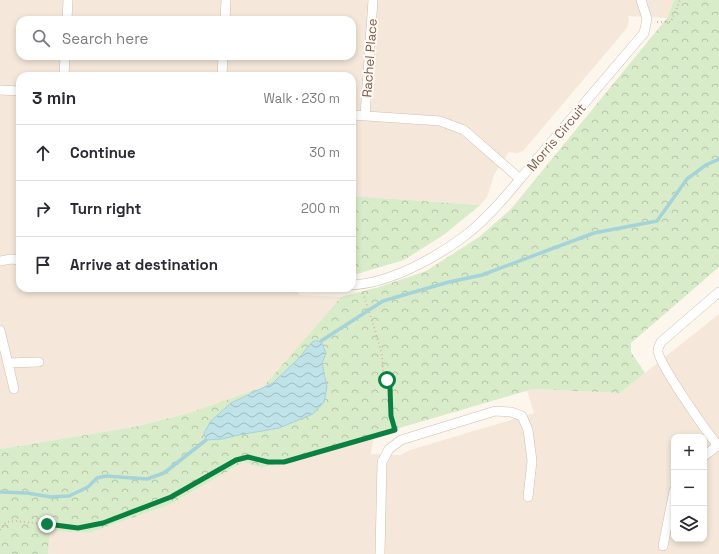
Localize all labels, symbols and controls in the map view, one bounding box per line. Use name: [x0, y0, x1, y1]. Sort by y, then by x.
search box: [16, 16, 356, 60]
street label: Rachel Place: [358, 18, 381, 98]
icon: search: [30, 27, 52, 49]
text: Search here: [62, 29, 148, 48]
text: 3 min: [32, 87, 76, 109]
text: Walk · 230 m: [263, 90, 340, 107]
street label: Morris Circuit: [523, 100, 590, 175]
icon: ahead: [32, 142, 54, 164]
text: Continue: [70, 143, 136, 162]
text: 30 m: [309, 144, 340, 161]
icon: right: [32, 198, 54, 220]
text: Turn right: [70, 199, 141, 218]
text: 200 m: [301, 200, 340, 217]
icon: arrive: [32, 254, 54, 276]
text: Arrive at destination: [70, 255, 218, 274]
route start: [378, 371, 396, 389]
map controls: [671, 434, 707, 542]
button: +: [671, 434, 707, 470]
button: −: [671, 470, 707, 506]
button: layers: [671, 506, 707, 542]
route end: [38, 515, 56, 533]

